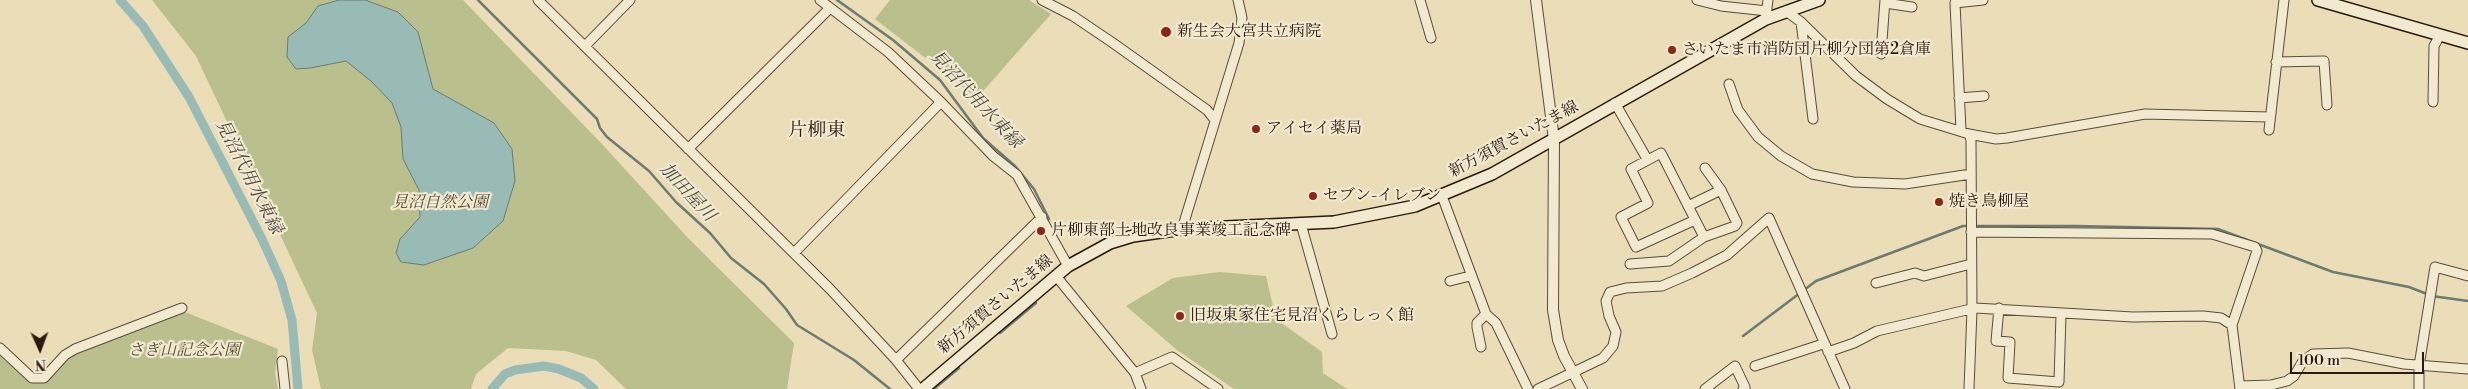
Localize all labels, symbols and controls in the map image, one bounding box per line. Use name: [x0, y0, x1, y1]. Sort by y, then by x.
place label: 新生会大宮共立病院: [1177, 22, 1321, 42]
marker: 新生会大宮共立病院: [1159, 25, 1173, 39]
place label: さいたま市消防団片柳分団第2倉庫: [1682, 40, 1931, 60]
marker: さいたま市消防団片柳分団第2倉庫: [1666, 44, 1678, 56]
water label: 見沼代用水東縁: [924, 47, 1026, 153]
street label: 新方須賀さいたま線: [1446, 98, 1582, 182]
water label: 見沼代用水東縁: [210, 116, 286, 238]
place label: アイセイ薬局: [1266, 119, 1362, 139]
district label: 片柳東: [789, 120, 845, 142]
marker: アイセイ薬局: [1250, 123, 1262, 135]
water label: 加田屋川: [655, 159, 719, 227]
place label: セブン-イレブン: [1323, 186, 1441, 206]
marker: セブン-イレブン: [1307, 190, 1319, 202]
place label: 焼き鳥柳屋: [1949, 192, 2029, 212]
park label: 見沼自然公園: [392, 193, 488, 213]
marker: 焼き鳥柳屋: [1933, 196, 1945, 208]
place label: 片柳東部土地改良事業竣工記念碑: [1051, 221, 1291, 241]
marker: 片柳東部土地改良事業竣工記念碑: [1035, 225, 1047, 237]
street label: 新方須賀さいたま線: [935, 251, 1057, 359]
place label: 旧坂東家住宅見沼くらしっく館: [1190, 306, 1414, 326]
marker: 旧坂東家住宅見沼くらしっく館: [1174, 310, 1186, 322]
north arrow: [15, 324, 65, 374]
park label: さぎ山記念公園: [128, 341, 240, 361]
scale bar: [2293, 342, 2427, 374]
text: 100 m: [2298, 351, 2340, 370]
text: N: [35, 355, 46, 373]

